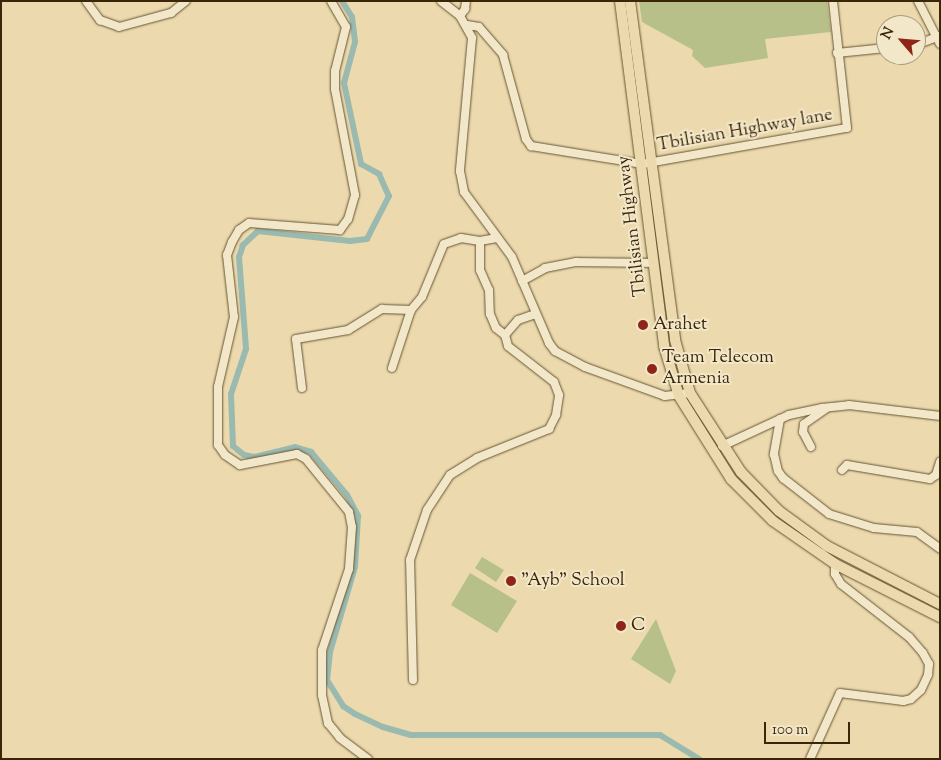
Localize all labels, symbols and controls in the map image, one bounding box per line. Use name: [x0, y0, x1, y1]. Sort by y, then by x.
north arrow: [876, 15, 926, 65]
text: N: [877, 24, 900, 43]
street label: Tbilisian Highway lane: [656, 105, 834, 157]
street label: Tbilisian Highway: [614, 154, 652, 298]
place label: Arahet: [653, 314, 707, 336]
marker: Arahet: [637, 319, 649, 331]
place label: Team Telecom Armenia: [662, 348, 774, 390]
marker: Team Telecom Armenia: [646, 363, 658, 375]
place label: "Ayb" School: [521, 570, 625, 592]
marker: "Ayb" School: [505, 575, 517, 587]
place label: C: [631, 615, 646, 637]
marker: C: [615, 620, 627, 632]
scale bar: [766, 712, 852, 744]
text: 100 m: [772, 720, 808, 741]

